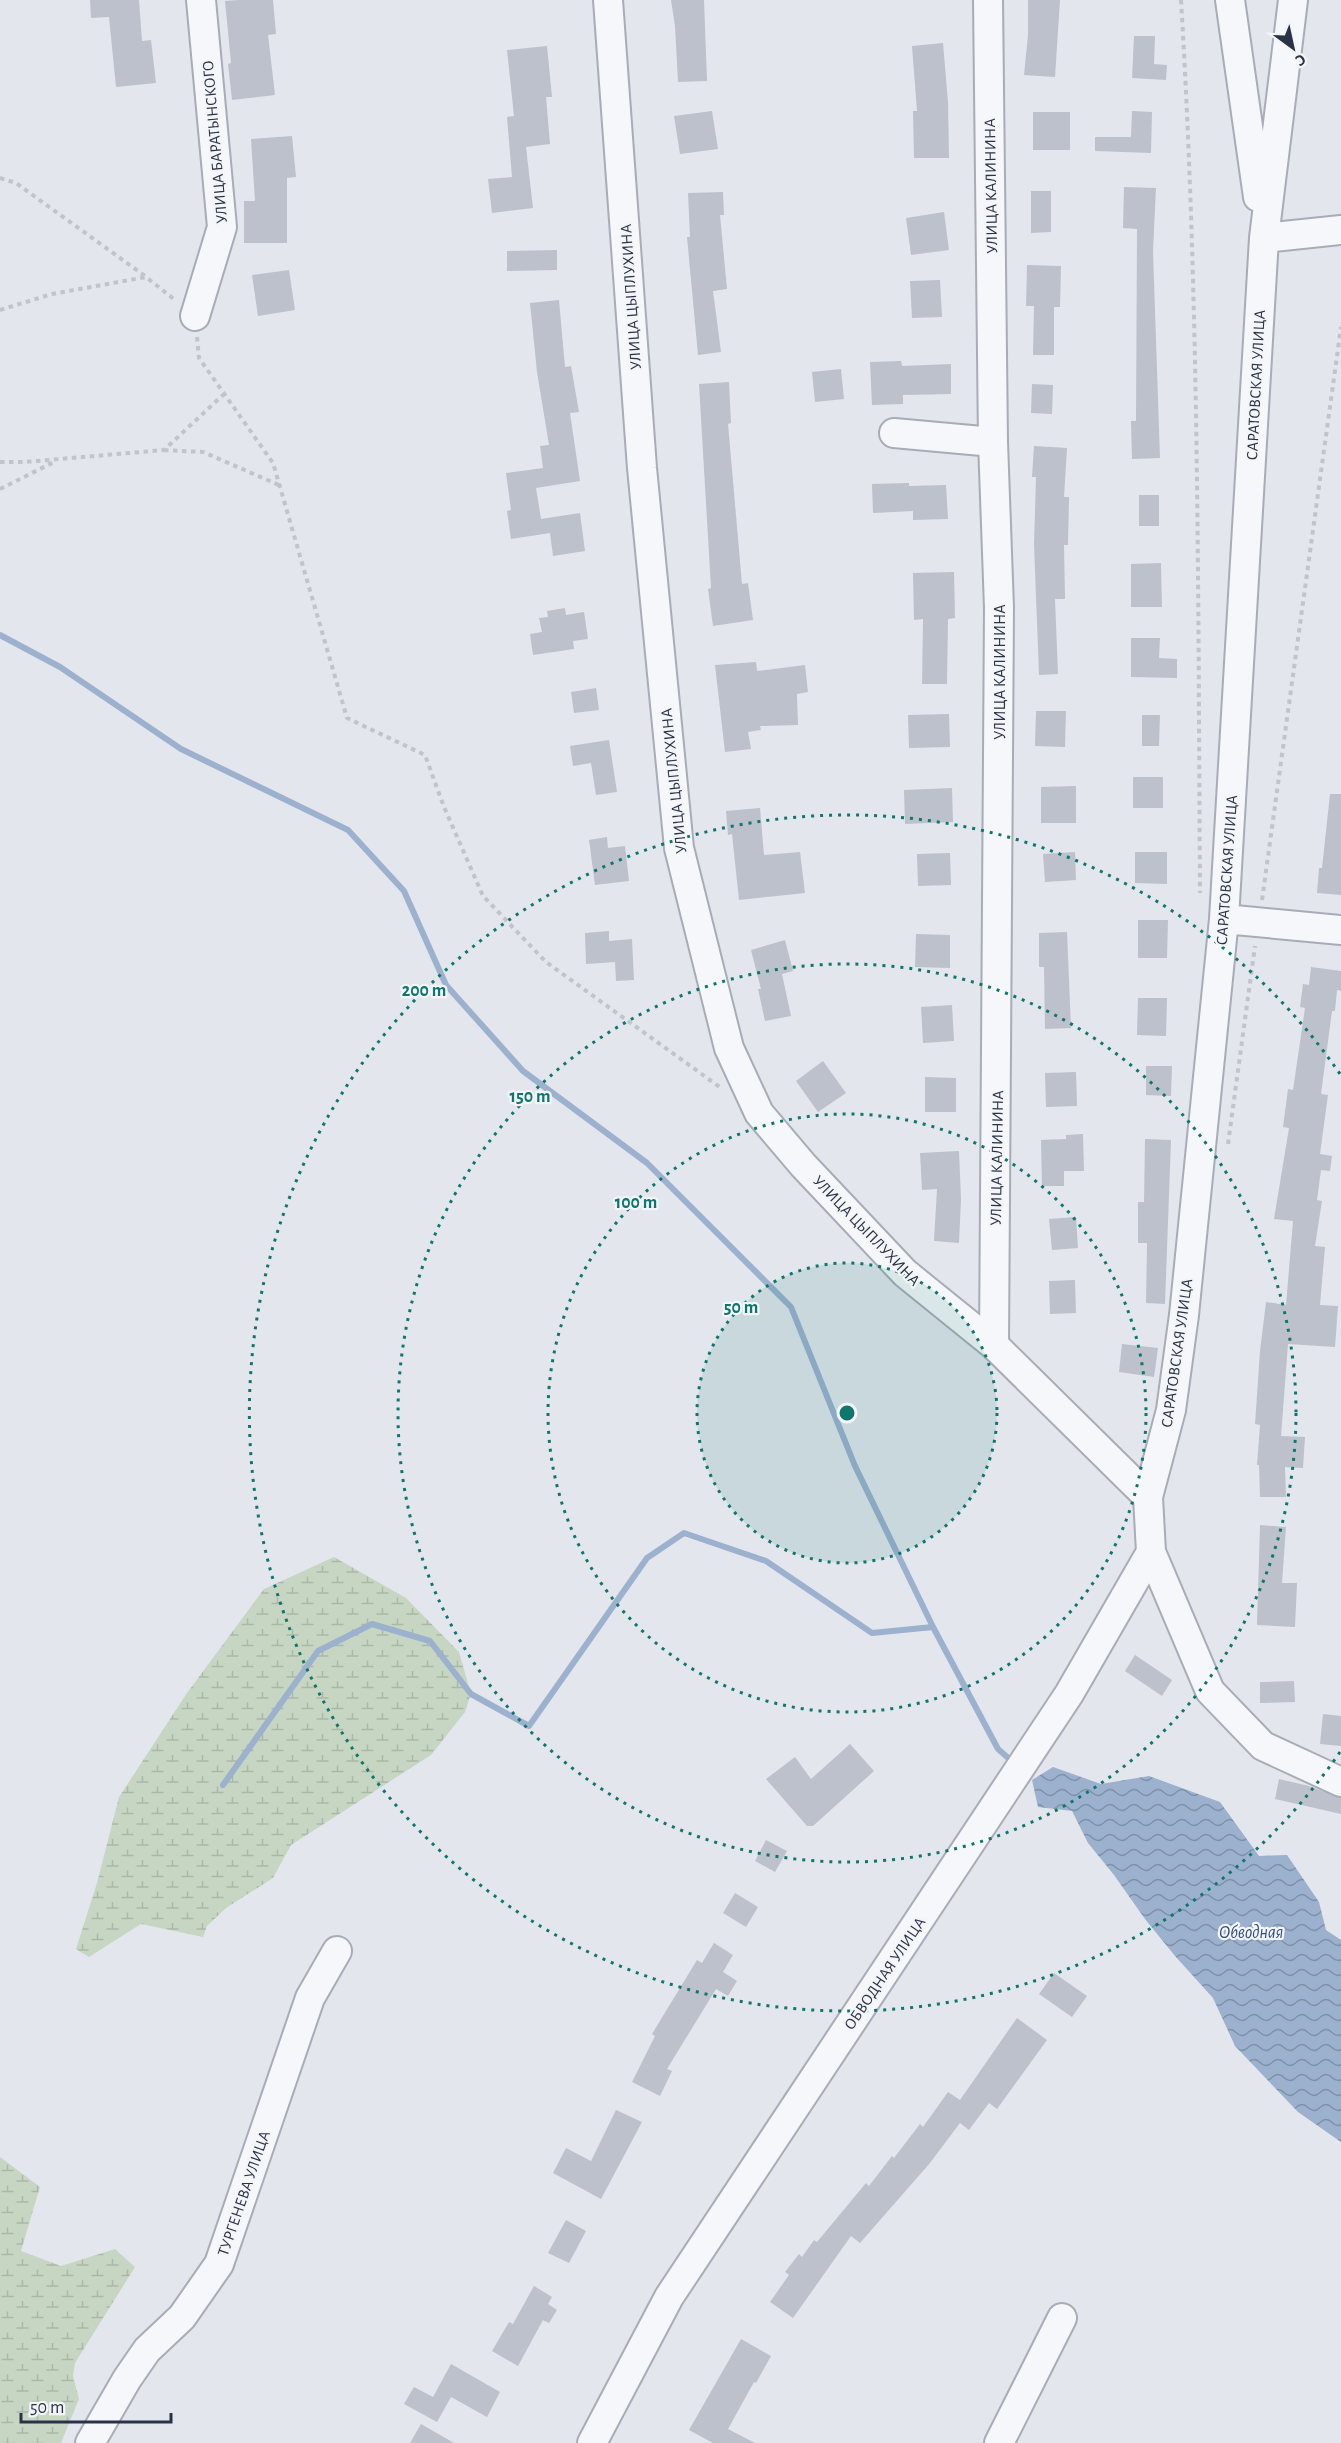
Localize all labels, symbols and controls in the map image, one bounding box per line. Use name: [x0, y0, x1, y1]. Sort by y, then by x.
north arrow: [1263, 18, 1323, 78]
text: С: [1292, 51, 1309, 69]
street label: УЛИЦА БАРАТЫНСКОГО: [200, 60, 230, 224]
street label: УЛИЦА КАЛИНИНА: [982, 118, 1000, 254]
street label: УЛИЦА ЦЫПЛУХИНА: [618, 223, 644, 370]
street label: САРАТОВСКАЯ УЛИЦА: [1244, 309, 1268, 461]
street label: УЛИЦА КАЛИНИНА: [992, 604, 1008, 740]
street label: УЛИЦА ЦЫПЛУХИНА: [658, 707, 690, 854]
street label: САРАТОВСКАЯ УЛИЦА: [1214, 794, 1240, 946]
text: 200 m: [402, 982, 446, 1000]
text: 150 m: [510, 1088, 550, 1106]
street label: УЛИЦА КАЛИНИНА: [988, 1090, 1006, 1226]
street label: УЛИЦА ЦЫПЛУХИНА: [810, 1173, 923, 1289]
text: 100 m: [615, 1194, 657, 1212]
street label: САРАТОВСКАЯ УЛИЦА: [1159, 1277, 1195, 1429]
text: 50 m: [724, 1299, 758, 1317]
centre of rings: [837, 1403, 857, 1423]
street label: ОБВОДНАЯ УЛИЦА: [841, 1914, 929, 2033]
water label: Обводная: [1219, 1924, 1283, 1942]
street label: ТУРГЕНЕВА УЛИЦА: [215, 2128, 273, 2258]
scale bar: [21, 2386, 171, 2424]
text: 50 m: [30, 2399, 64, 2417]

